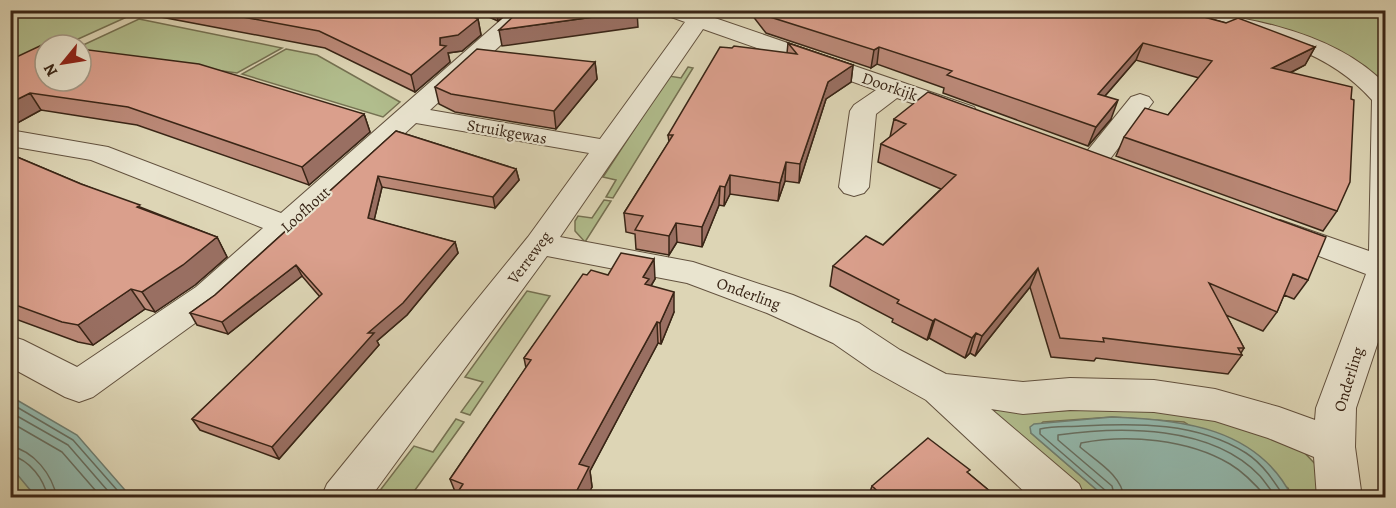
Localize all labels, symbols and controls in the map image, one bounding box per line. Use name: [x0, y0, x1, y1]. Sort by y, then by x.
north arrow: [33, 33, 93, 93]
text: N: [38, 59, 63, 81]
street label: Doorkijk: [859, 67, 921, 107]
street label: Struikgewas: [465, 114, 549, 150]
street label: Loofhout: [276, 182, 335, 238]
street label: Verreweg: [502, 227, 557, 289]
street label: Onderling: [713, 272, 784, 316]
street label: Onderling: [1329, 344, 1369, 415]

